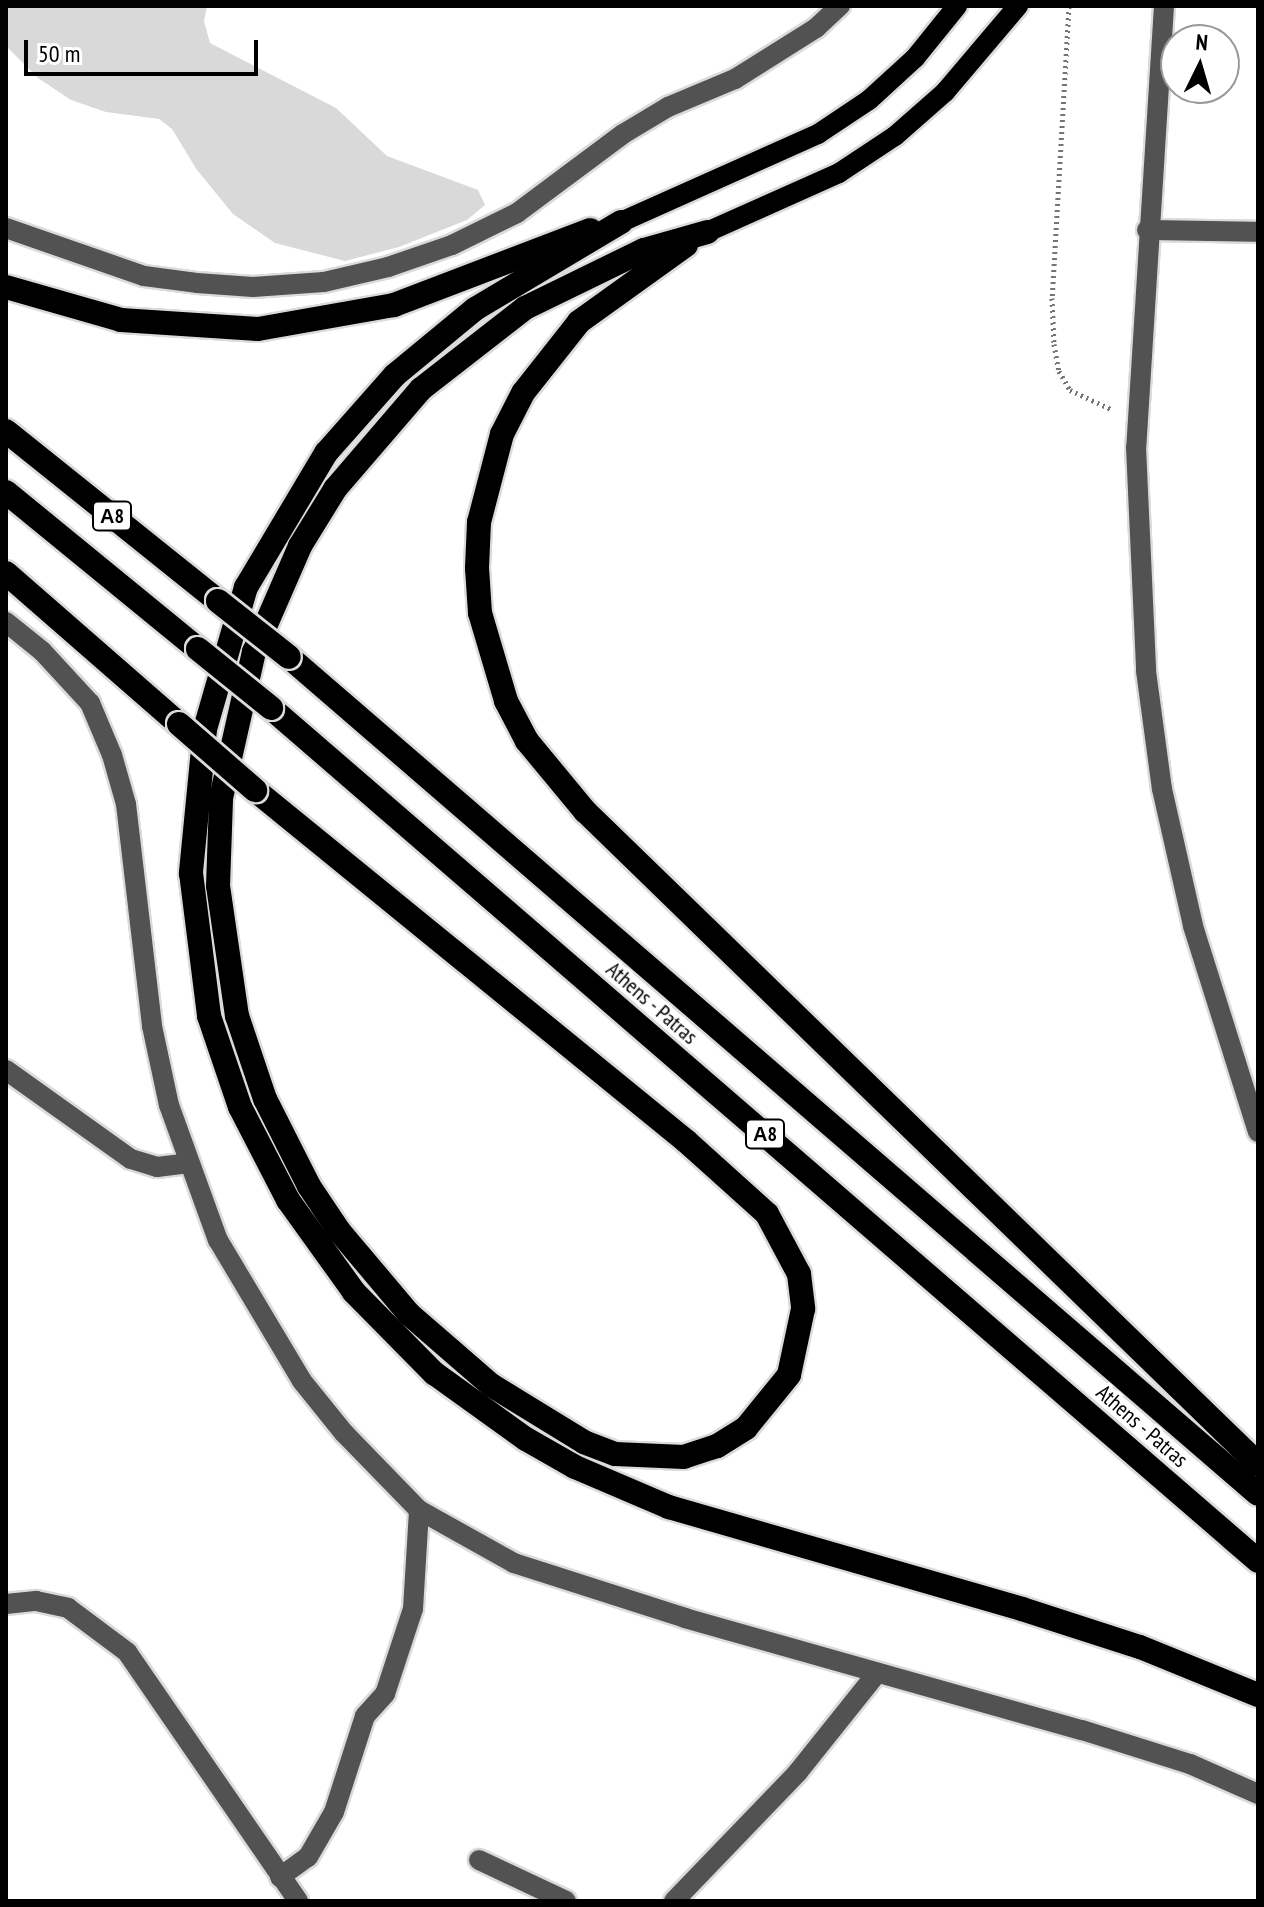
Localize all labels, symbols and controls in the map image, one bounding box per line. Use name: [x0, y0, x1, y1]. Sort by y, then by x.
scale bar: [28, 24, 262, 74]
north arrow: [1160, 24, 1240, 104]
text: N: [1195, 28, 1209, 57]
text: 50 m: [38, 38, 80, 69]
road number: Α8: [90, 500, 134, 532]
street label: Athens - Patras: [600, 956, 704, 1050]
road number: Α8: [743, 1118, 787, 1150]
street label: Athens - Patras: [1090, 1379, 1194, 1473]

